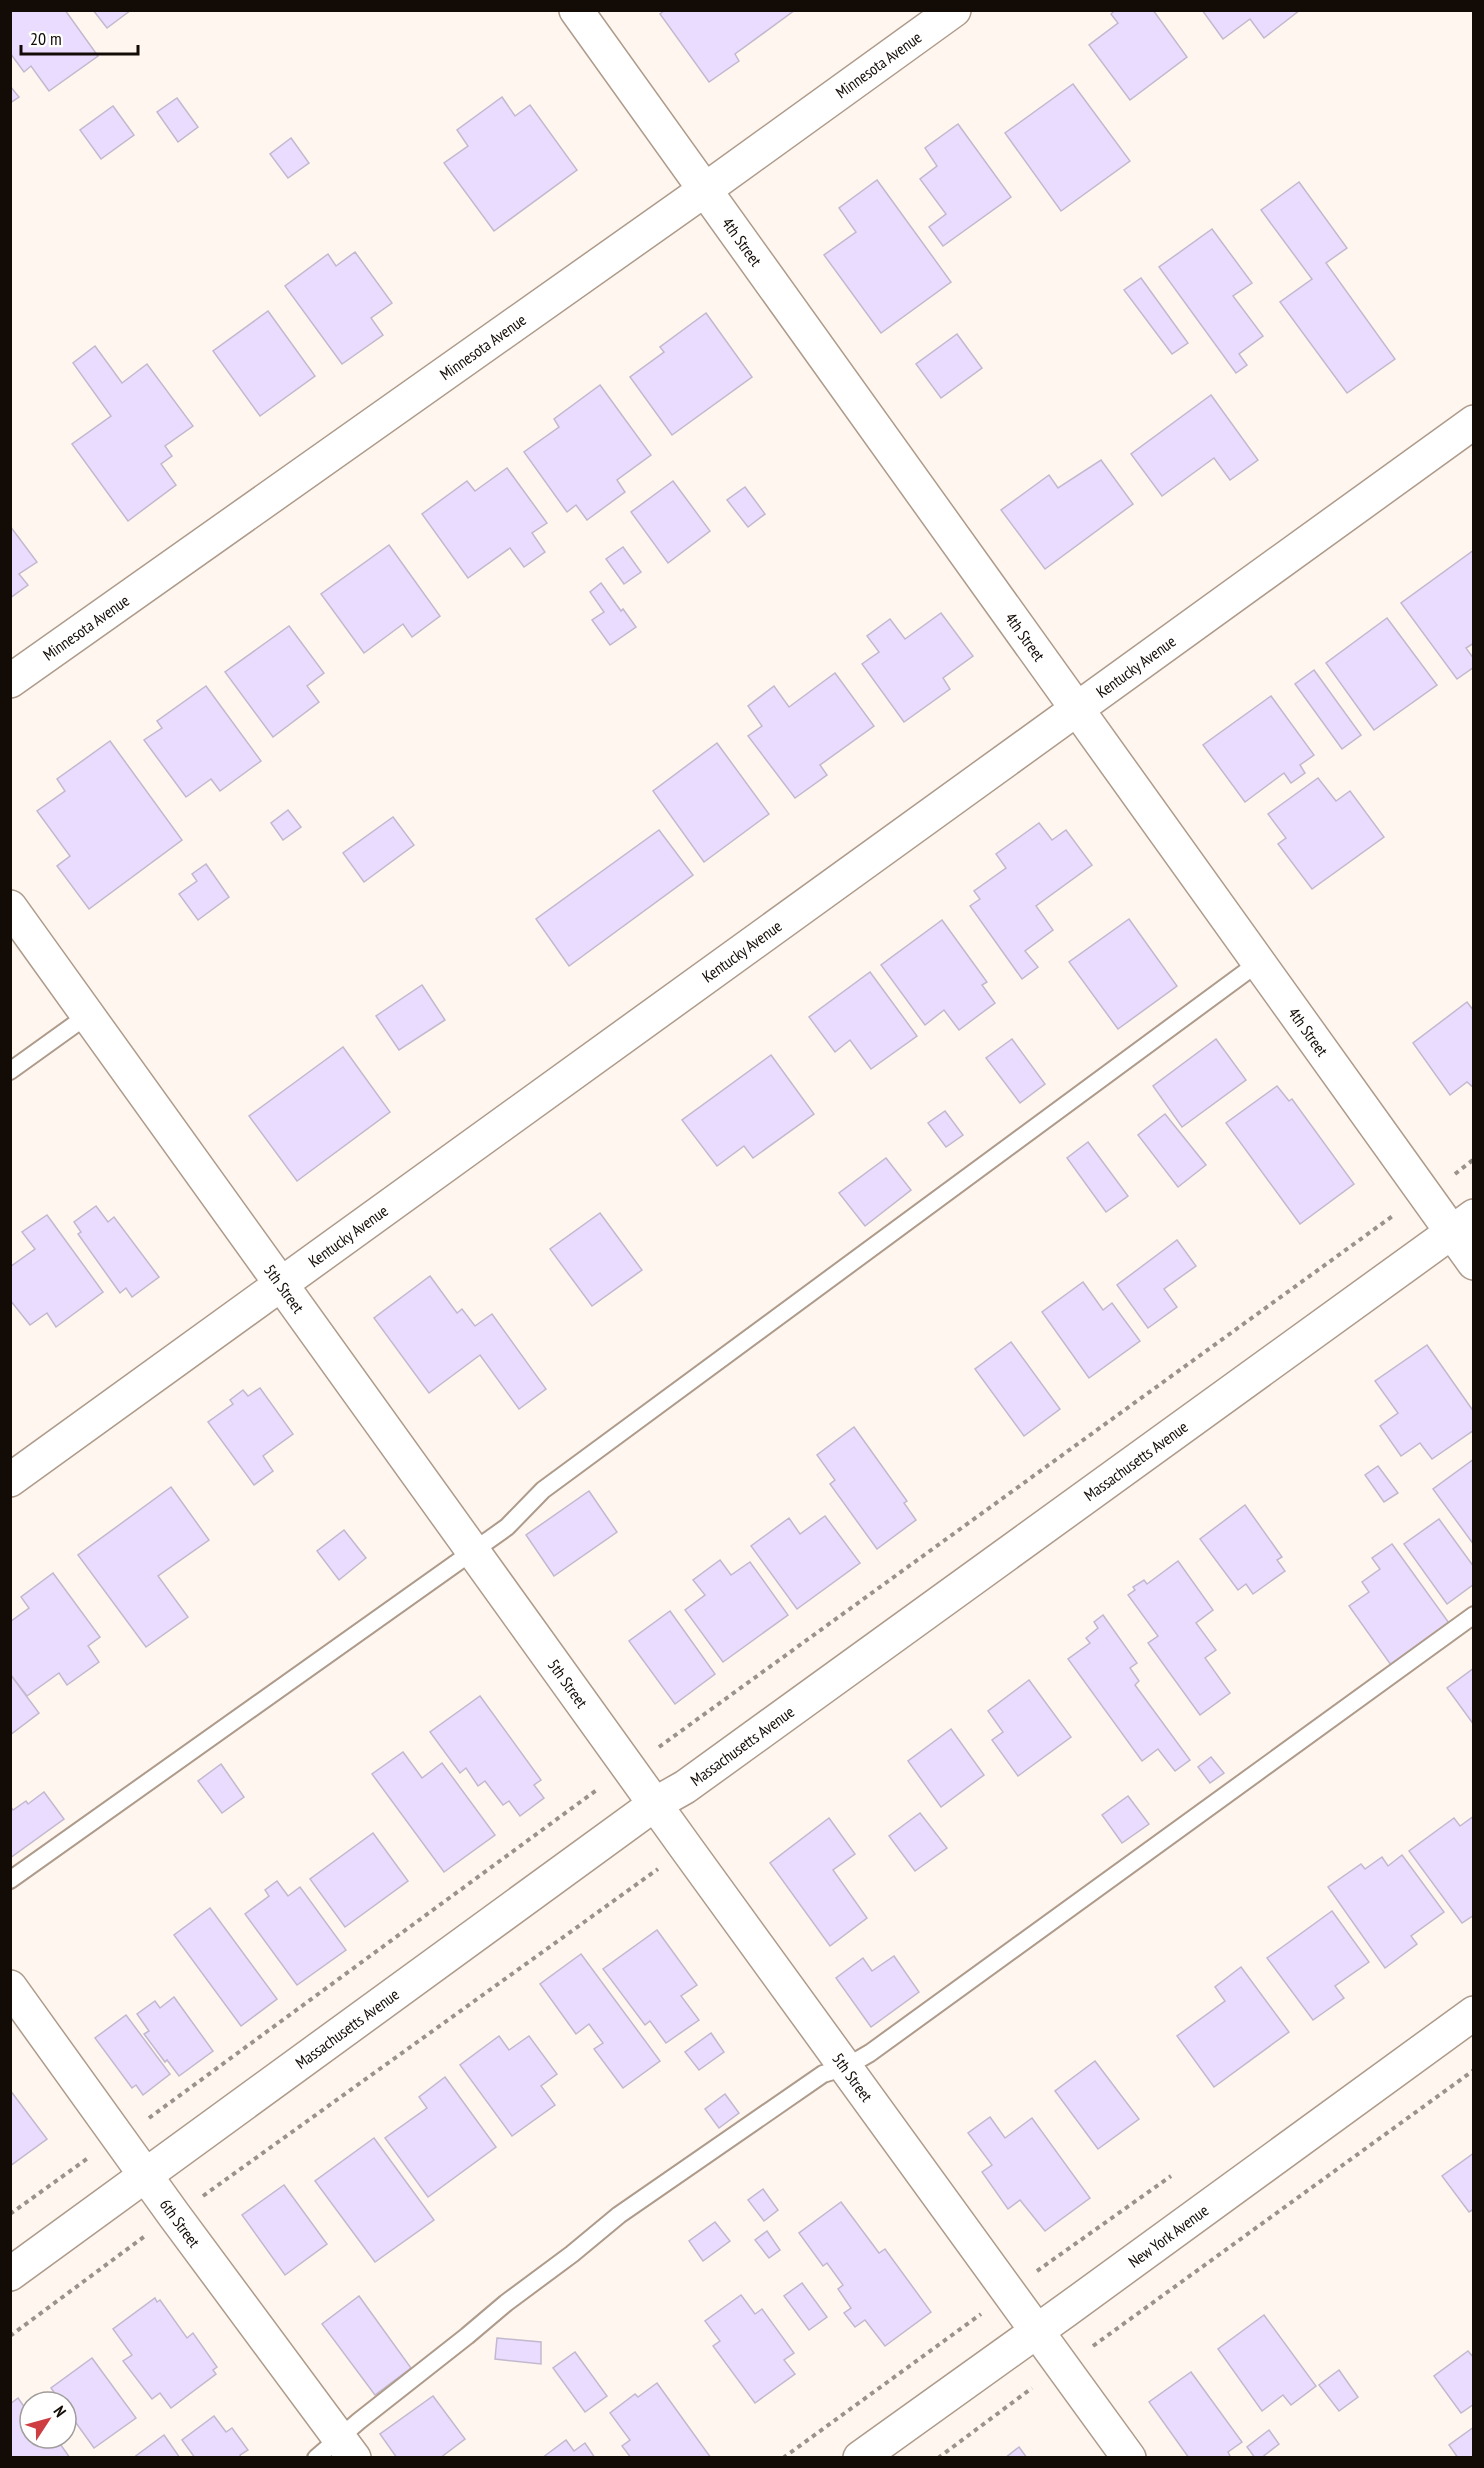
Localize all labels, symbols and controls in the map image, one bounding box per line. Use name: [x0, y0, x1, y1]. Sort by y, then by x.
scale bar: [21, 18, 138, 56]
text: 20 m: [30, 27, 62, 50]
street label: Minnesota Avenue: [832, 27, 925, 102]
street label: 4th Street: [718, 213, 767, 270]
street label: Minnesota Avenue: [436, 309, 530, 384]
street label: Minnesota Avenue: [39, 590, 133, 665]
street label: 4th Street: [1001, 608, 1050, 665]
street label: Kentucky Avenue: [1092, 631, 1179, 702]
street label: Kentucky Avenue: [698, 916, 786, 986]
street label: 4th Street: [1284, 1003, 1333, 1060]
street label: Kentucky Avenue: [304, 1200, 392, 1271]
street label: 5th Street: [260, 1260, 309, 1317]
street label: Massachusetts Avenue: [1080, 1417, 1192, 1505]
street label: 5th Street: [544, 1655, 593, 1712]
street label: Massachusetts Avenue: [686, 1701, 798, 1790]
street label: Massachusetts Avenue: [291, 1984, 403, 2073]
street label: 5th Street: [828, 2049, 877, 2106]
street label: 6th Street: [156, 2195, 205, 2252]
street label: New York Avenue: [1124, 2200, 1212, 2272]
north arrow: [18, 2390, 78, 2450]
text: N: [50, 2402, 71, 2421]

